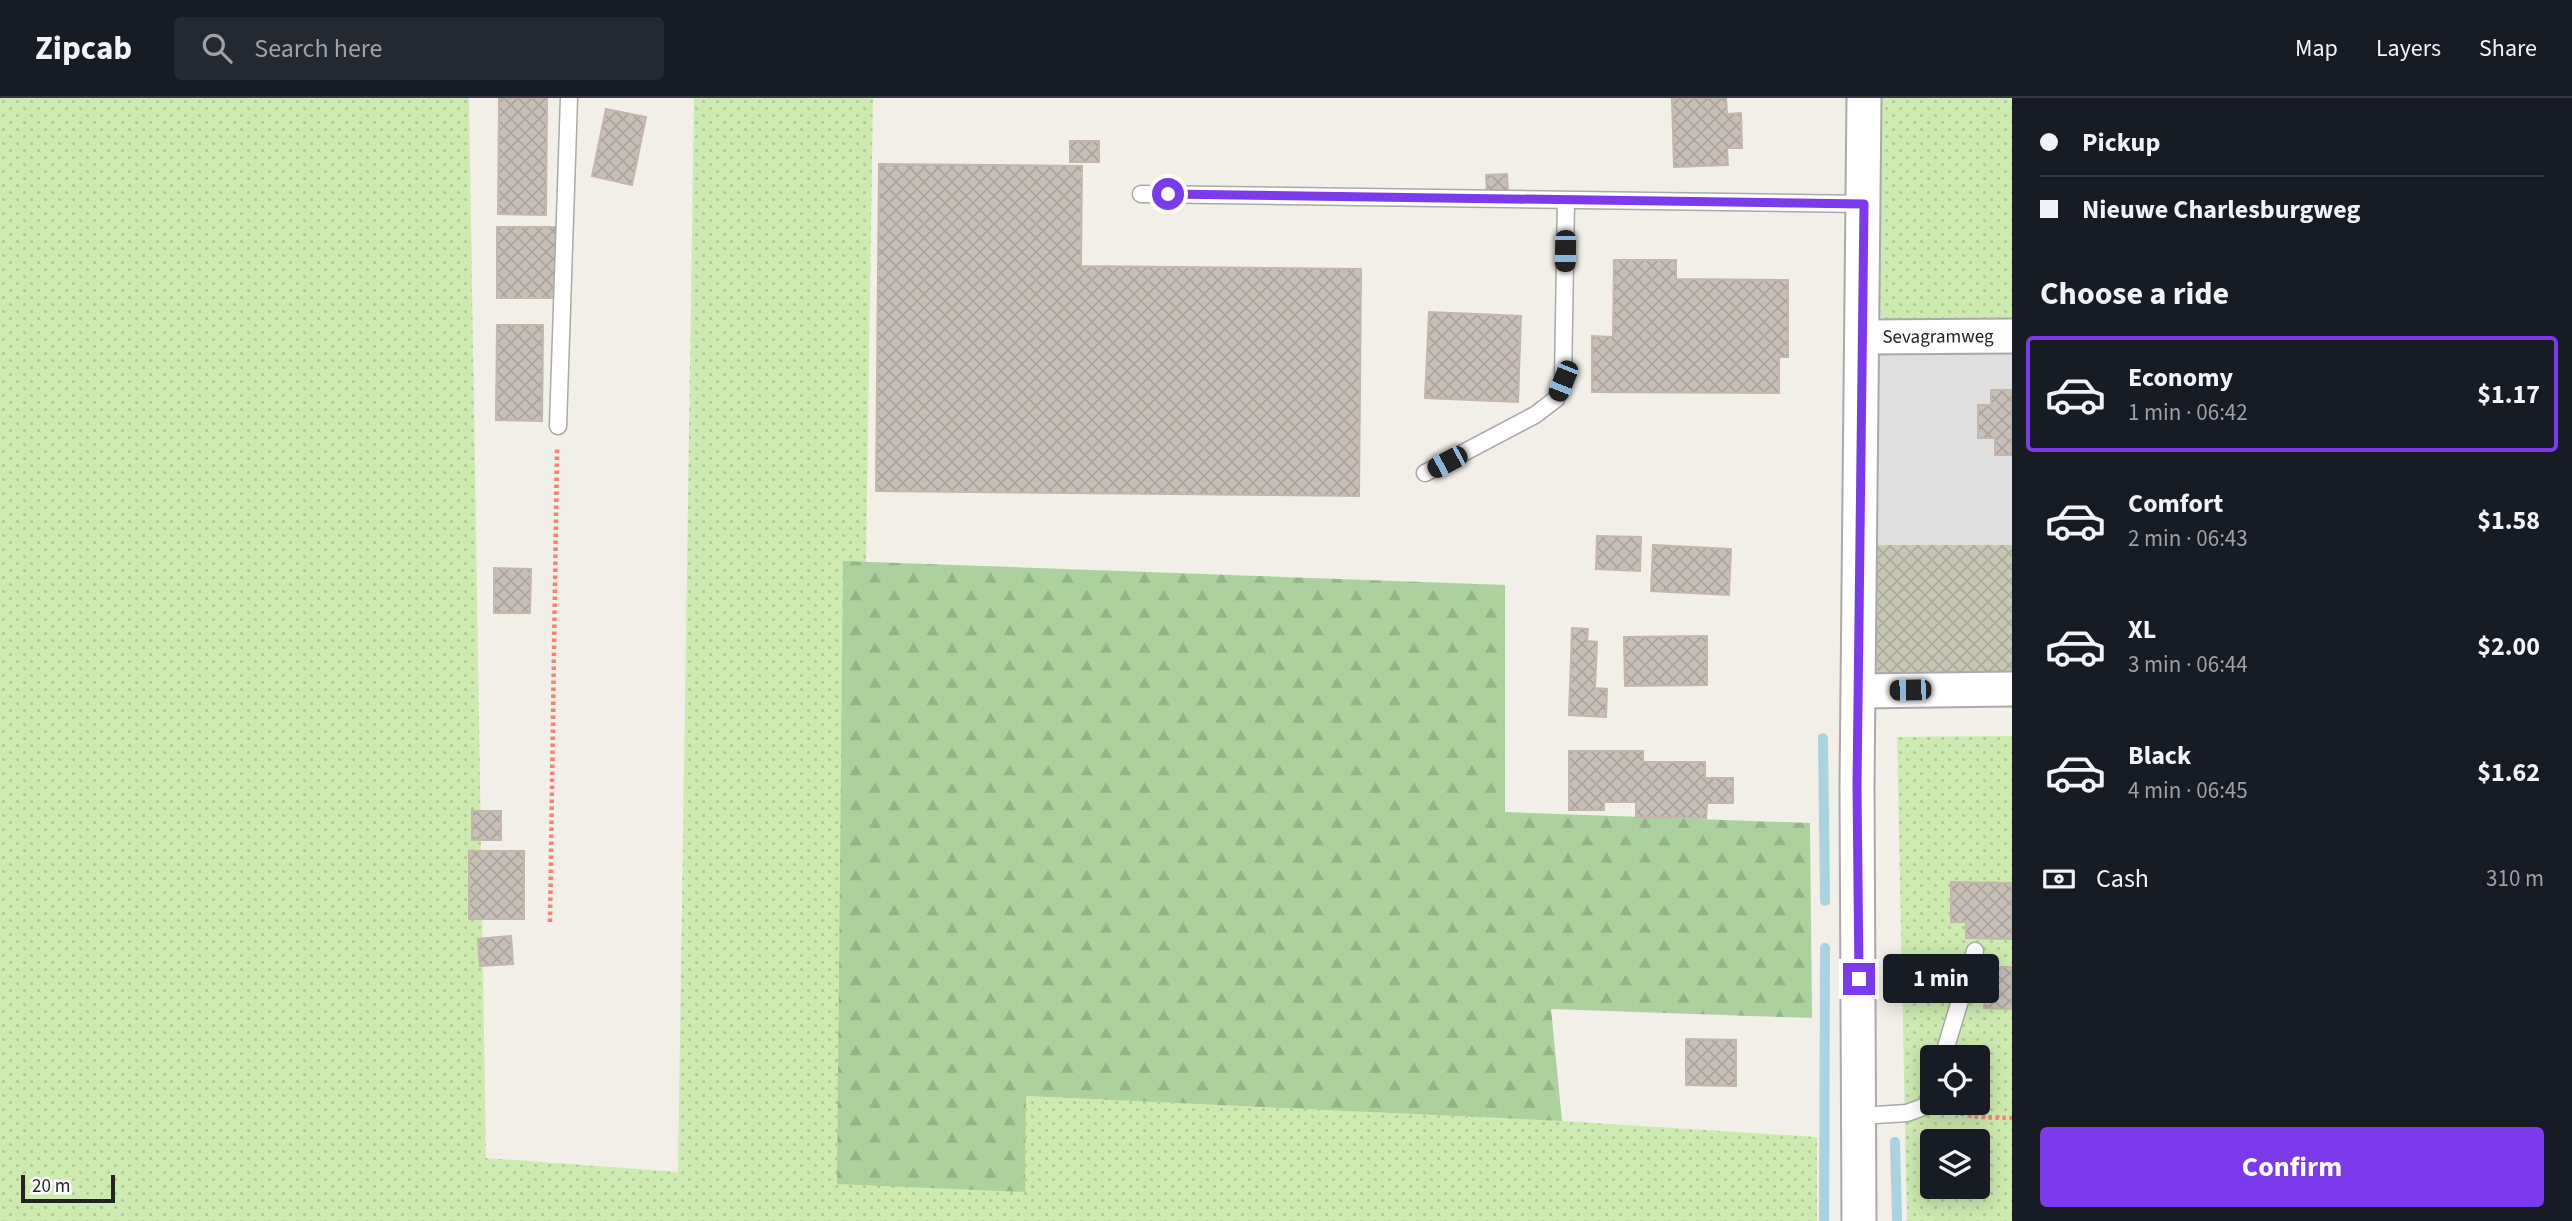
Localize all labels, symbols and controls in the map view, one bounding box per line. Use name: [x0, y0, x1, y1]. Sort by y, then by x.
search box: [174, 17, 664, 80]
text: Zipcab: [35, 25, 132, 72]
icon: search: [198, 29, 236, 67]
text: Search here: [254, 30, 382, 67]
text: Map: [2295, 31, 2338, 66]
text: Layers: [2376, 31, 2441, 66]
text: Share: [2479, 31, 2537, 66]
text: Pickup: [2082, 124, 2160, 161]
route start: [1152, 178, 1184, 210]
text: Nieuwe Charlesburgweg: [2082, 191, 2360, 228]
car: [1555, 230, 1576, 272]
text: Choose a ride: [2040, 271, 2229, 317]
street label: Sevagramweg: [1882, 323, 1994, 350]
car: [1546, 358, 1581, 404]
text: Economy: [2128, 359, 2233, 396]
icon: car: [2044, 363, 2107, 426]
text: $1.17: [2477, 376, 2540, 413]
text: 1 min · 06:42: [2128, 396, 2248, 429]
car: [1424, 443, 1471, 481]
text: Comfort: [2128, 485, 2223, 522]
icon: car: [2044, 489, 2107, 552]
text: $1.58: [2477, 502, 2540, 539]
text: 2 min · 06:43: [2128, 522, 2248, 555]
text: XL: [2128, 611, 2156, 648]
icon: car: [2044, 615, 2107, 678]
text: $2.00: [2477, 628, 2540, 665]
text: 3 min · 06:44: [2128, 648, 2248, 681]
car: [1889, 679, 1932, 701]
text: Black: [2128, 737, 2191, 774]
icon: car: [2044, 741, 2107, 804]
text: $1.62: [2477, 754, 2540, 791]
text: 4 min · 06:45: [2128, 774, 2248, 807]
icon: cash: [2040, 860, 2078, 898]
text: Cash: [2096, 860, 2149, 897]
text: 310 m: [2486, 862, 2544, 895]
callout: 1 min: [1884, 954, 1999, 1004]
text: 1 min: [1913, 962, 1969, 995]
route end: [1843, 963, 1875, 995]
map controls: [1920, 1045, 1990, 1199]
button: locate: [1920, 1045, 1990, 1115]
button: Confirm: [2040, 1127, 2544, 1207]
button: layers: [1920, 1129, 1990, 1199]
scale bar: [21, 1172, 116, 1204]
text: 20 m: [32, 1173, 70, 1200]

